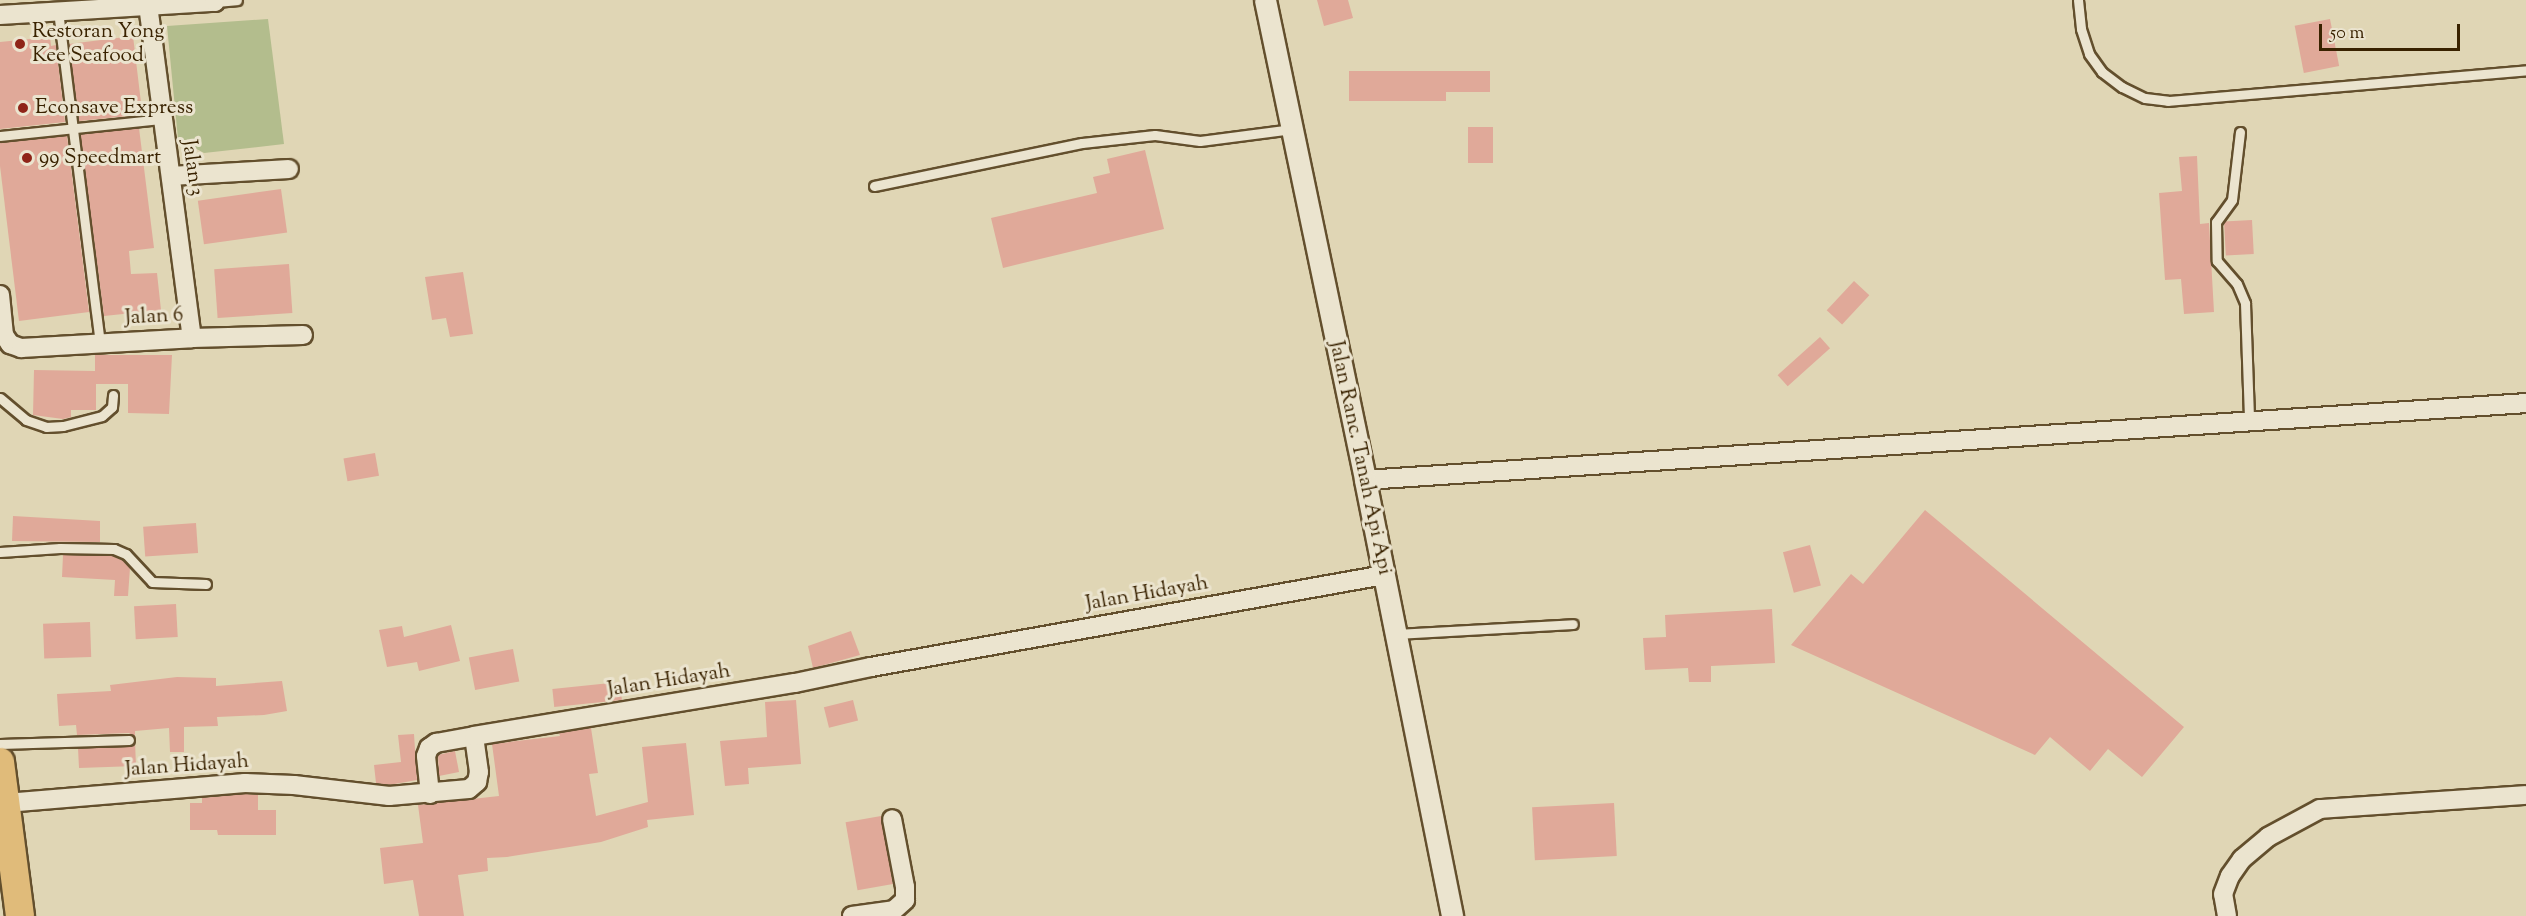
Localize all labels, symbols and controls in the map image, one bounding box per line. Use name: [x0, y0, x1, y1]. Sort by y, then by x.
scale bar: [2322, 12, 2463, 50]
place label: Restoran Yong Kee Seafood: [32, 19, 164, 69]
text: 50 m: [2330, 21, 2364, 47]
marker: Restoran Yong Kee Seafood: [13, 37, 27, 51]
place label: Econsave Express: [35, 95, 193, 121]
marker: Econsave Express: [16, 101, 30, 115]
street label: Jalan 3: [176, 138, 208, 198]
place label: 99 Speedmart: [39, 145, 161, 171]
marker: 99 Speedmart: [20, 151, 34, 165]
street label: Jalan 6: [124, 303, 184, 331]
street label: Jalan Ranc. Tanah Api Api: [1323, 339, 1397, 577]
street label: Jalan Hidayah: [1084, 571, 1210, 617]
street label: Jalan Hidayah: [606, 659, 732, 703]
street label: Jalan Hidayah: [124, 749, 250, 783]

